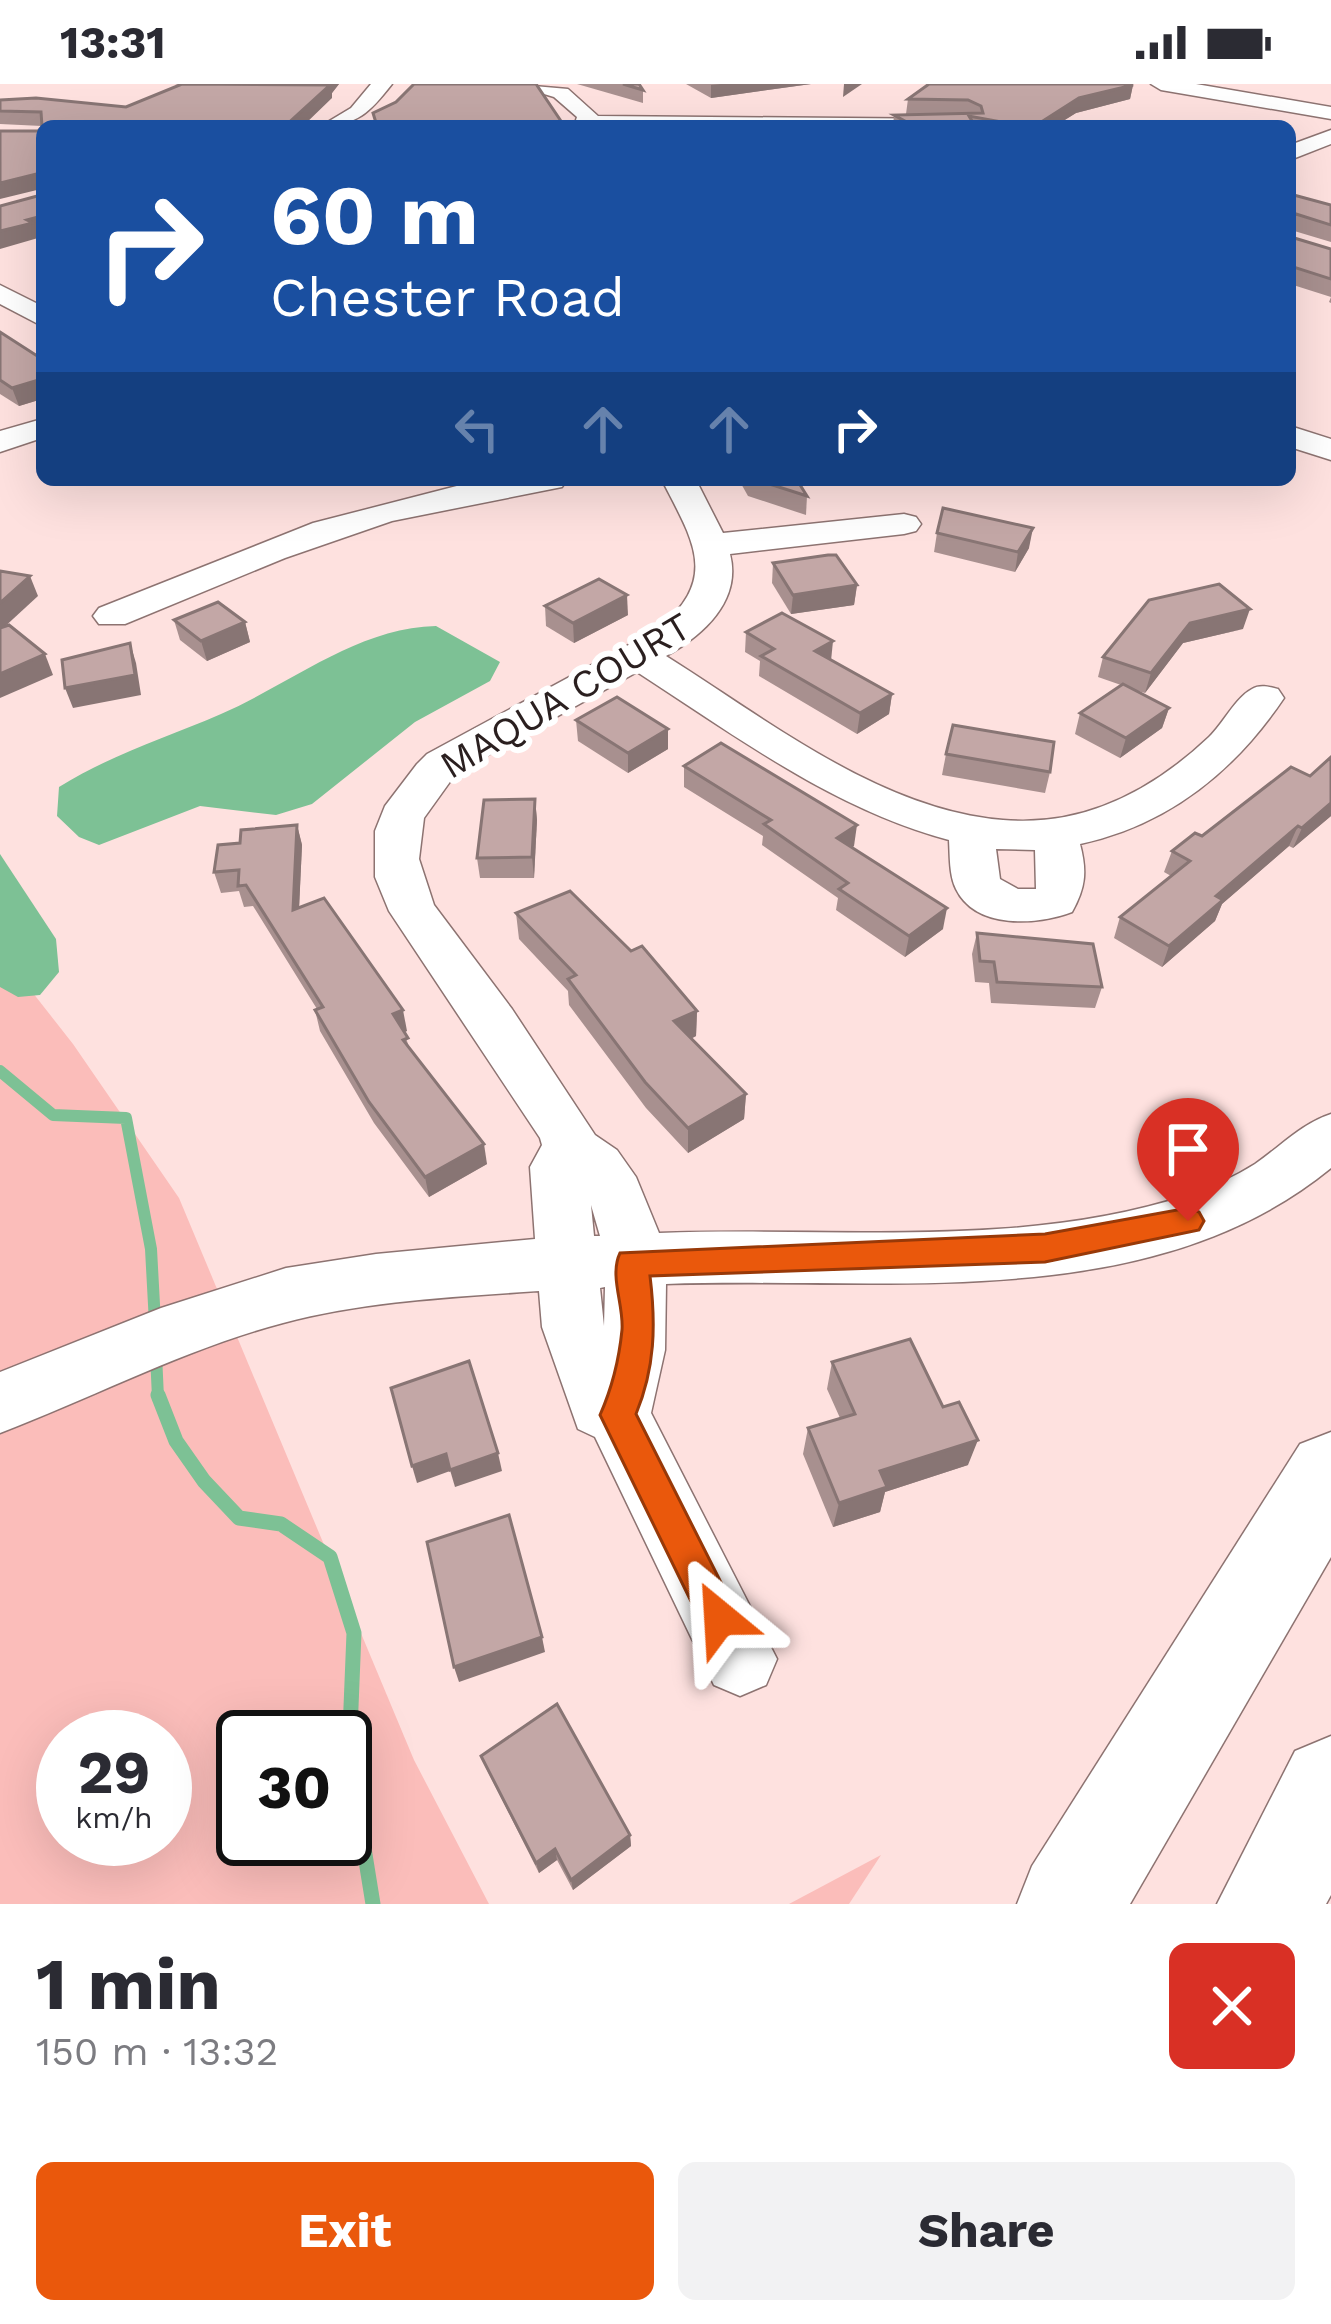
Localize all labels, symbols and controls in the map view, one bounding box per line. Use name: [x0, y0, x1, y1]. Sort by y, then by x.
text: 13:31: [60, 16, 166, 69]
text: 60 m: [270, 166, 479, 264]
icon: right: [72, 168, 228, 324]
text: Chester Road: [270, 266, 625, 329]
icon: left: [444, 396, 510, 462]
icon: ahead: [570, 396, 636, 462]
icon: ahead: [696, 396, 762, 462]
icon: right: [822, 396, 888, 462]
street label: MAQUA COURT: [432, 603, 698, 788]
pin: [1137, 1098, 1239, 1221]
icon: arrive: [1155, 1116, 1221, 1182]
position arrow: [657, 1555, 783, 1681]
speed limit sign: 30: [216, 1710, 372, 1866]
text: 29: [78, 1737, 150, 1808]
text: km/h: [75, 1800, 153, 1835]
text: 1 min: [36, 1942, 221, 2026]
button: close: [1169, 1943, 1295, 2069]
text: 150 m · 13:32: [36, 2029, 278, 2074]
button: Exit: [36, 2162, 654, 2300]
button: Share: [678, 2162, 1295, 2300]

